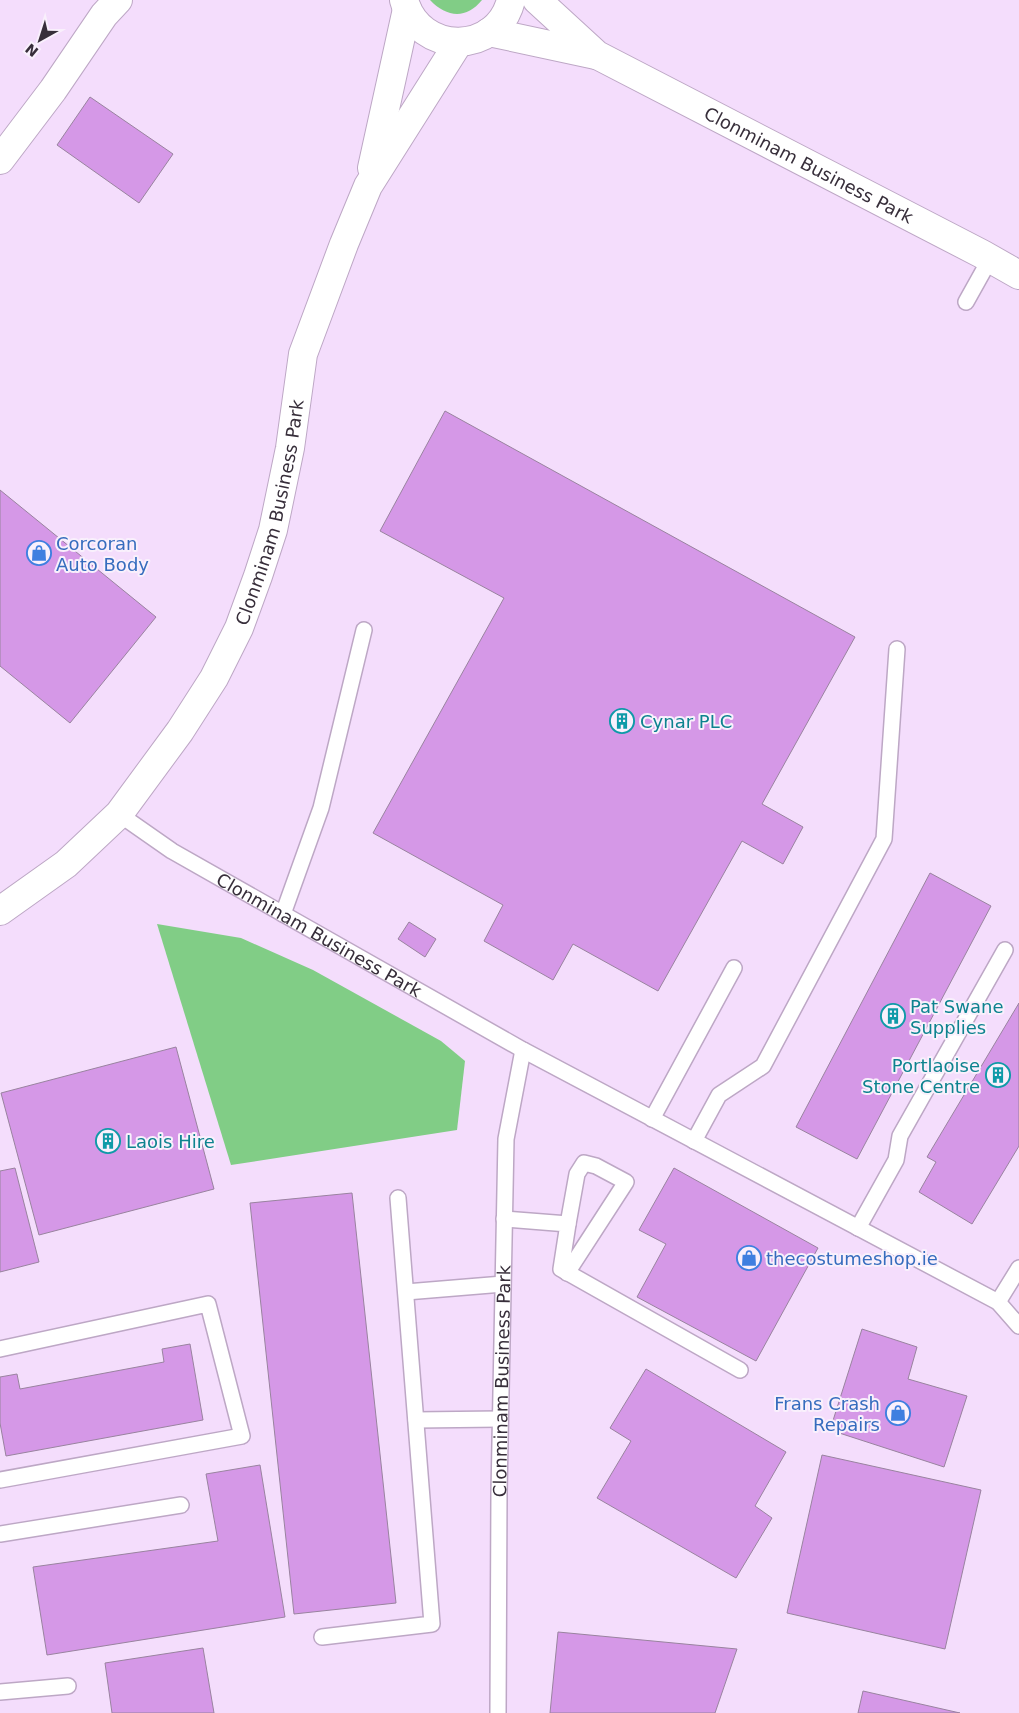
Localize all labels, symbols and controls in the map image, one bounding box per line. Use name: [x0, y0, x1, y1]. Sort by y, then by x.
north arrow: [15, 15, 65, 65]
text: N: [22, 40, 41, 60]
street label: Clonminam Business Park: [701, 102, 918, 228]
street label: Clonminam Business Park: [231, 397, 307, 628]
place label: Corcoran Auto Body: [56, 533, 149, 575]
shop icon: Corcoran Auto Body: [26, 540, 52, 566]
building icon: Cynar PLC: [609, 708, 635, 734]
place label: Cynar PLC: [640, 711, 732, 732]
street label: Clonminam Business Park: [213, 868, 426, 1001]
place label: Pat Swane Supplies: [910, 996, 1004, 1038]
building icon: Pat Swane Supplies: [880, 1003, 906, 1029]
place label: Portlaoise Stone Centre: [862, 1055, 980, 1097]
building icon: Portlaoise Stone Centre: [985, 1062, 1011, 1088]
building icon: Laois Hire: [95, 1128, 121, 1154]
place label: Laois Hire: [126, 1131, 215, 1152]
shop icon: thecostumeshop.ie: [736, 1245, 762, 1271]
place label: thecostumeshop.ie: [766, 1248, 938, 1269]
street label: Clonminam Business Park: [488, 1264, 514, 1497]
place label: Frans Crash Repairs: [774, 1393, 880, 1435]
shop icon: Frans Crash Repairs: [885, 1400, 911, 1426]

